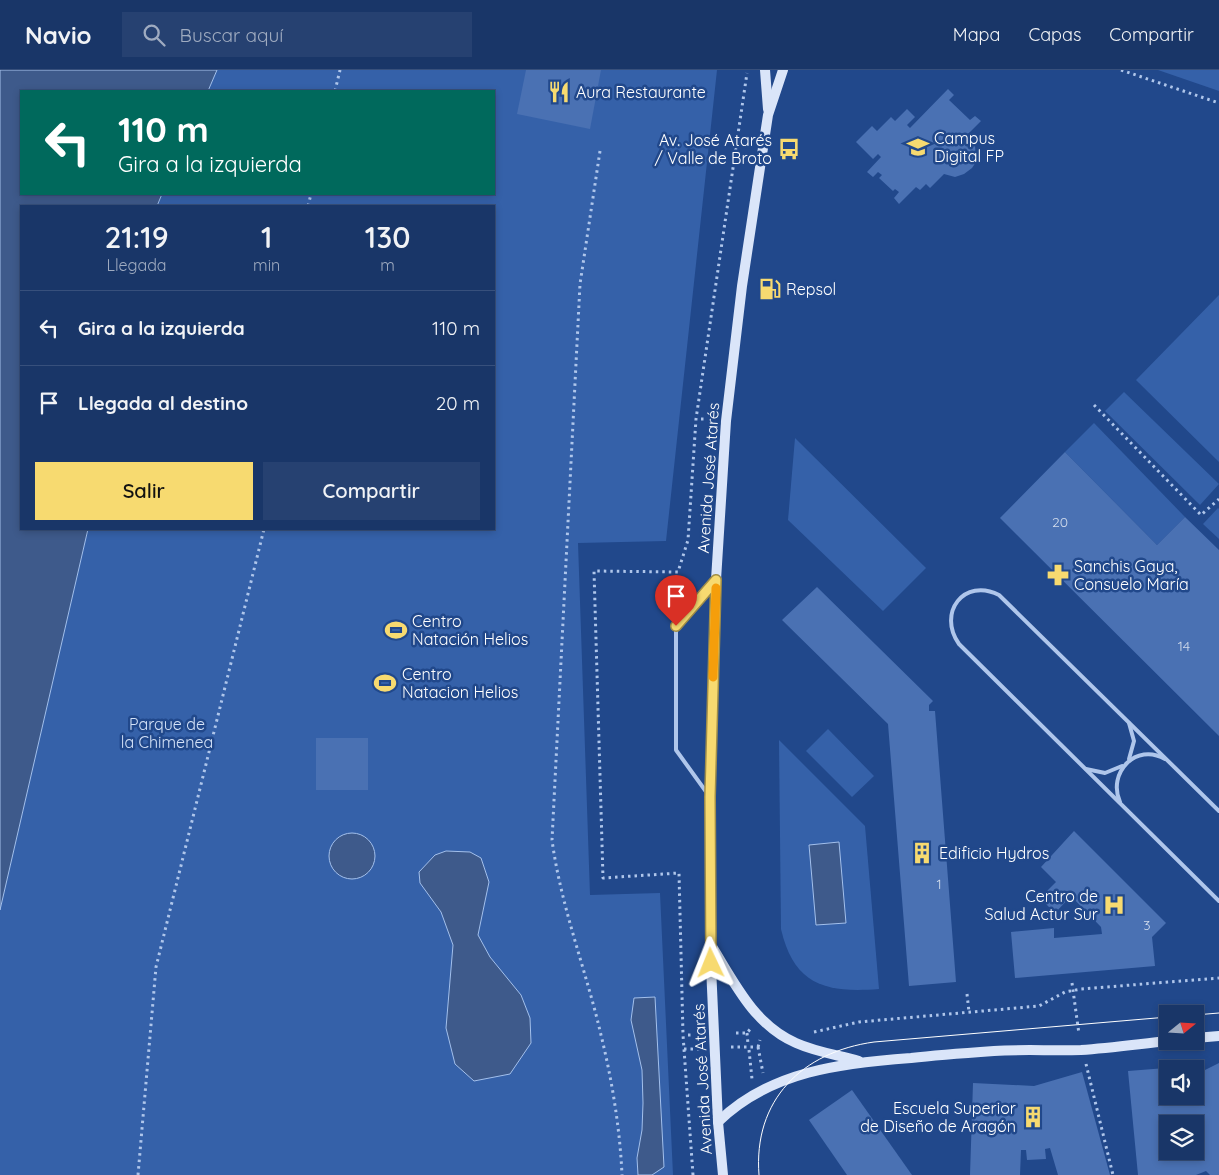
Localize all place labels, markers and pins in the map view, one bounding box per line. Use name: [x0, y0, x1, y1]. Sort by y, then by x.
restaurant icon: Aura Restaurante: [546, 79, 572, 105]
place label: Aura Restaurante: [576, 82, 706, 102]
place label: Campus Digital FP: [934, 128, 1004, 166]
place label: Av. José Atarés / Valle de Broto: [655, 130, 772, 168]
school or university icon: Campus Digital FP: [905, 134, 931, 160]
bus stop icon: Av. José Atarés / Valle de Broto: [776, 136, 802, 162]
fuel station icon: Repsol: [757, 276, 783, 302]
place label: Repsol: [786, 279, 836, 299]
place label: Sanchis Gaya, Consuelo María: [1074, 556, 1189, 594]
pharmacy icon: Sanchis Gaya, Consuelo María: [1045, 562, 1071, 588]
pin: [655, 575, 697, 626]
place label: Centro Natación Helios: [412, 611, 528, 649]
sports icon: Centro Natación Helios: [383, 617, 409, 643]
place label: Centro Natacion Helios: [402, 664, 518, 702]
sports icon: Centro Natacion Helios: [372, 670, 398, 696]
building icon: Edificio Hydros: [909, 840, 935, 866]
place label: Edificio Hydros: [939, 843, 1049, 863]
place label: Centro de Salud Actur Sur: [985, 886, 1098, 924]
hospital icon: Centro de Salud Actur Sur: [1101, 892, 1127, 918]
place label: Escuela Superior de Diseño de Aragón: [860, 1098, 1016, 1136]
building icon: Escuela Superior de Diseño de Aragón: [1020, 1104, 1046, 1130]

